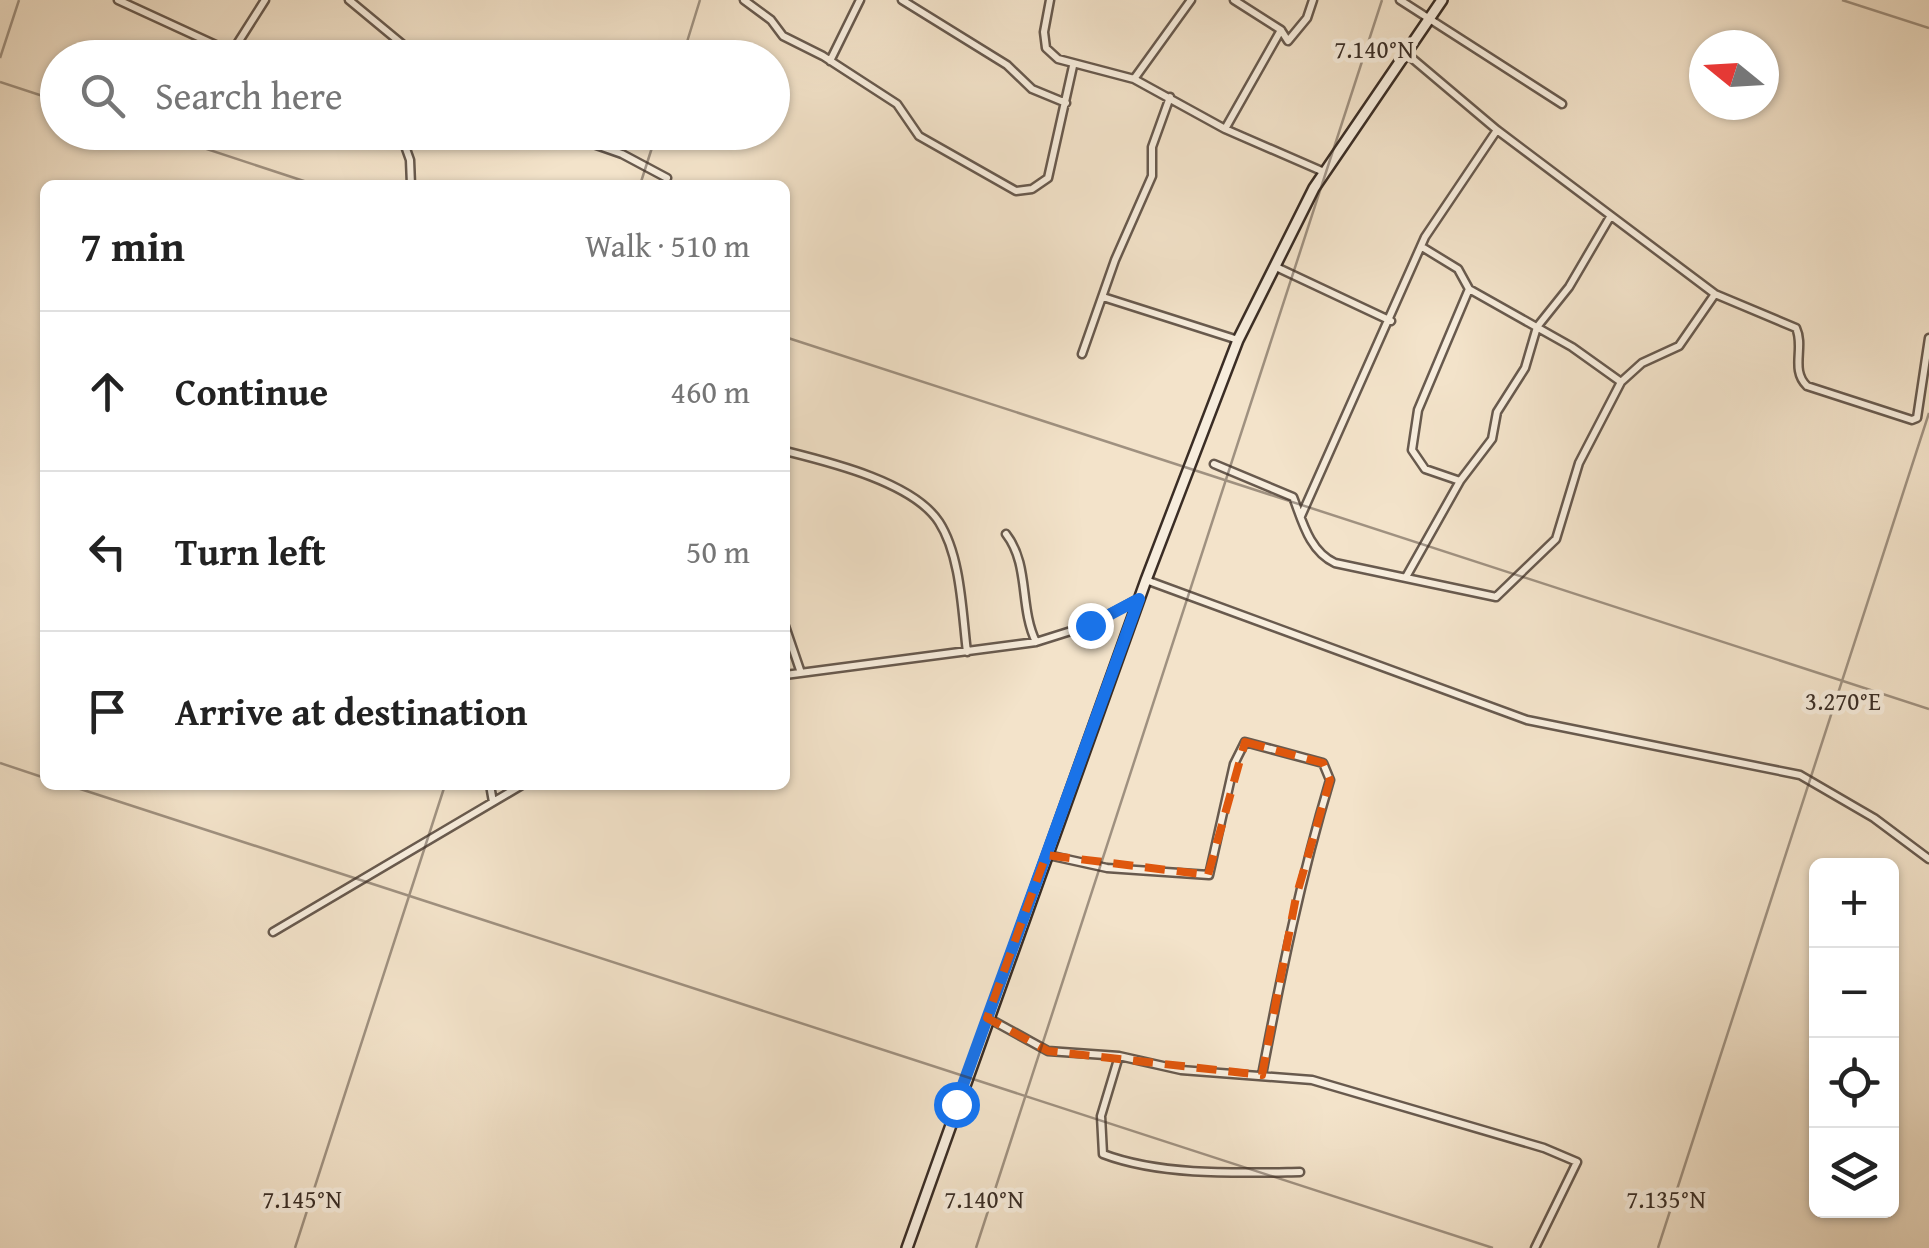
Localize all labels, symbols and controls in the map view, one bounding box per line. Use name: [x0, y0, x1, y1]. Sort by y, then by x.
north arrow: [1689, 30, 1779, 120]
text: 7.140°N: [1334, 31, 1414, 67]
search box: [40, 40, 790, 150]
text: Search here: [155, 67, 343, 123]
icon: search: [75, 68, 130, 123]
text: 7 min: [80, 215, 185, 276]
text: Walk · 510 m: [585, 222, 750, 269]
text: Continue: [175, 363, 328, 419]
icon: ahead: [80, 364, 135, 419]
text: 460 m: [671, 368, 750, 415]
text: Turn left: [175, 523, 326, 579]
icon: left: [80, 524, 135, 579]
text: 50 m: [686, 528, 750, 575]
route end: [1068, 603, 1114, 649]
text: Arrive at destination: [175, 683, 528, 739]
text: 3.270°E: [1805, 683, 1881, 719]
icon: arrive: [80, 684, 135, 739]
map controls: [1809, 858, 1899, 1218]
button: +: [1809, 858, 1899, 948]
button: −: [1809, 948, 1899, 1038]
button: locate: [1809, 1038, 1899, 1128]
route start: [934, 1082, 980, 1128]
button: layers: [1809, 1128, 1899, 1218]
text: 7.145°N: [262, 1181, 342, 1217]
text: 7.140°N: [944, 1181, 1024, 1217]
text: 7.135°N: [1626, 1181, 1706, 1217]

